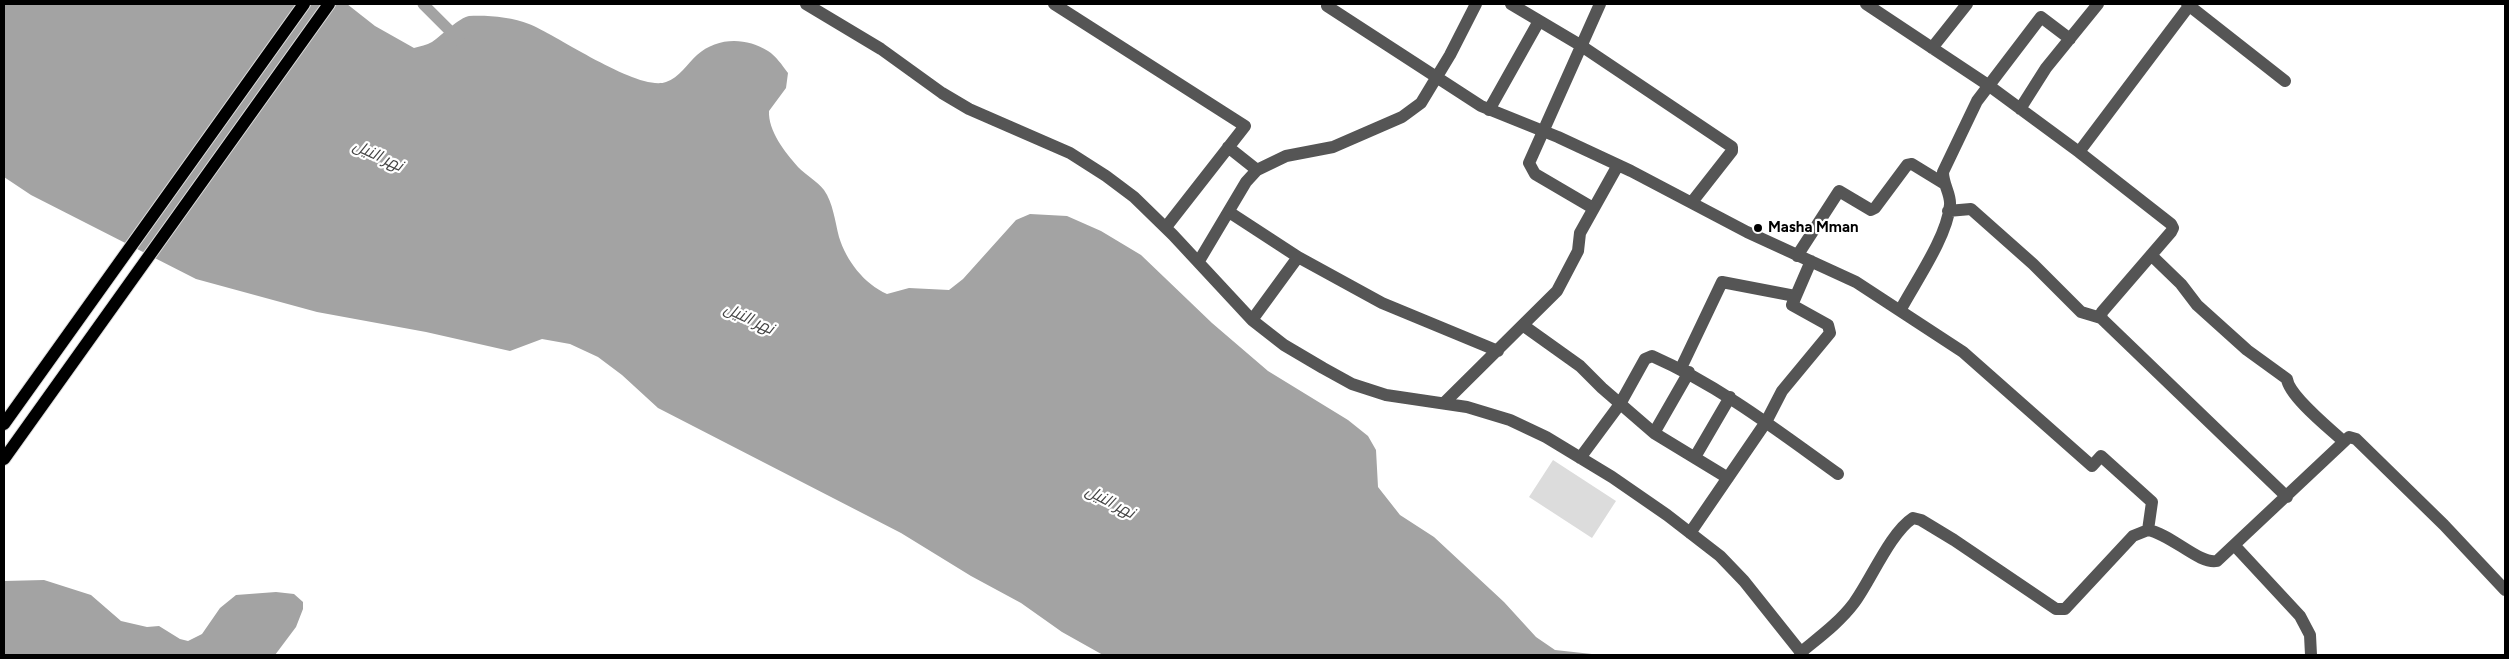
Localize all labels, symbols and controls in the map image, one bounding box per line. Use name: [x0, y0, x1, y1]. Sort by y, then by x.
water label: نهر النيل: [350, 136, 406, 176]
place label: Masha Mman: [1768, 219, 1858, 237]
marker: Masha Mman: [1752, 222, 1764, 234]
water label: نهر النيل: [721, 299, 777, 339]
water label: نهر النيل: [1082, 481, 1138, 523]

